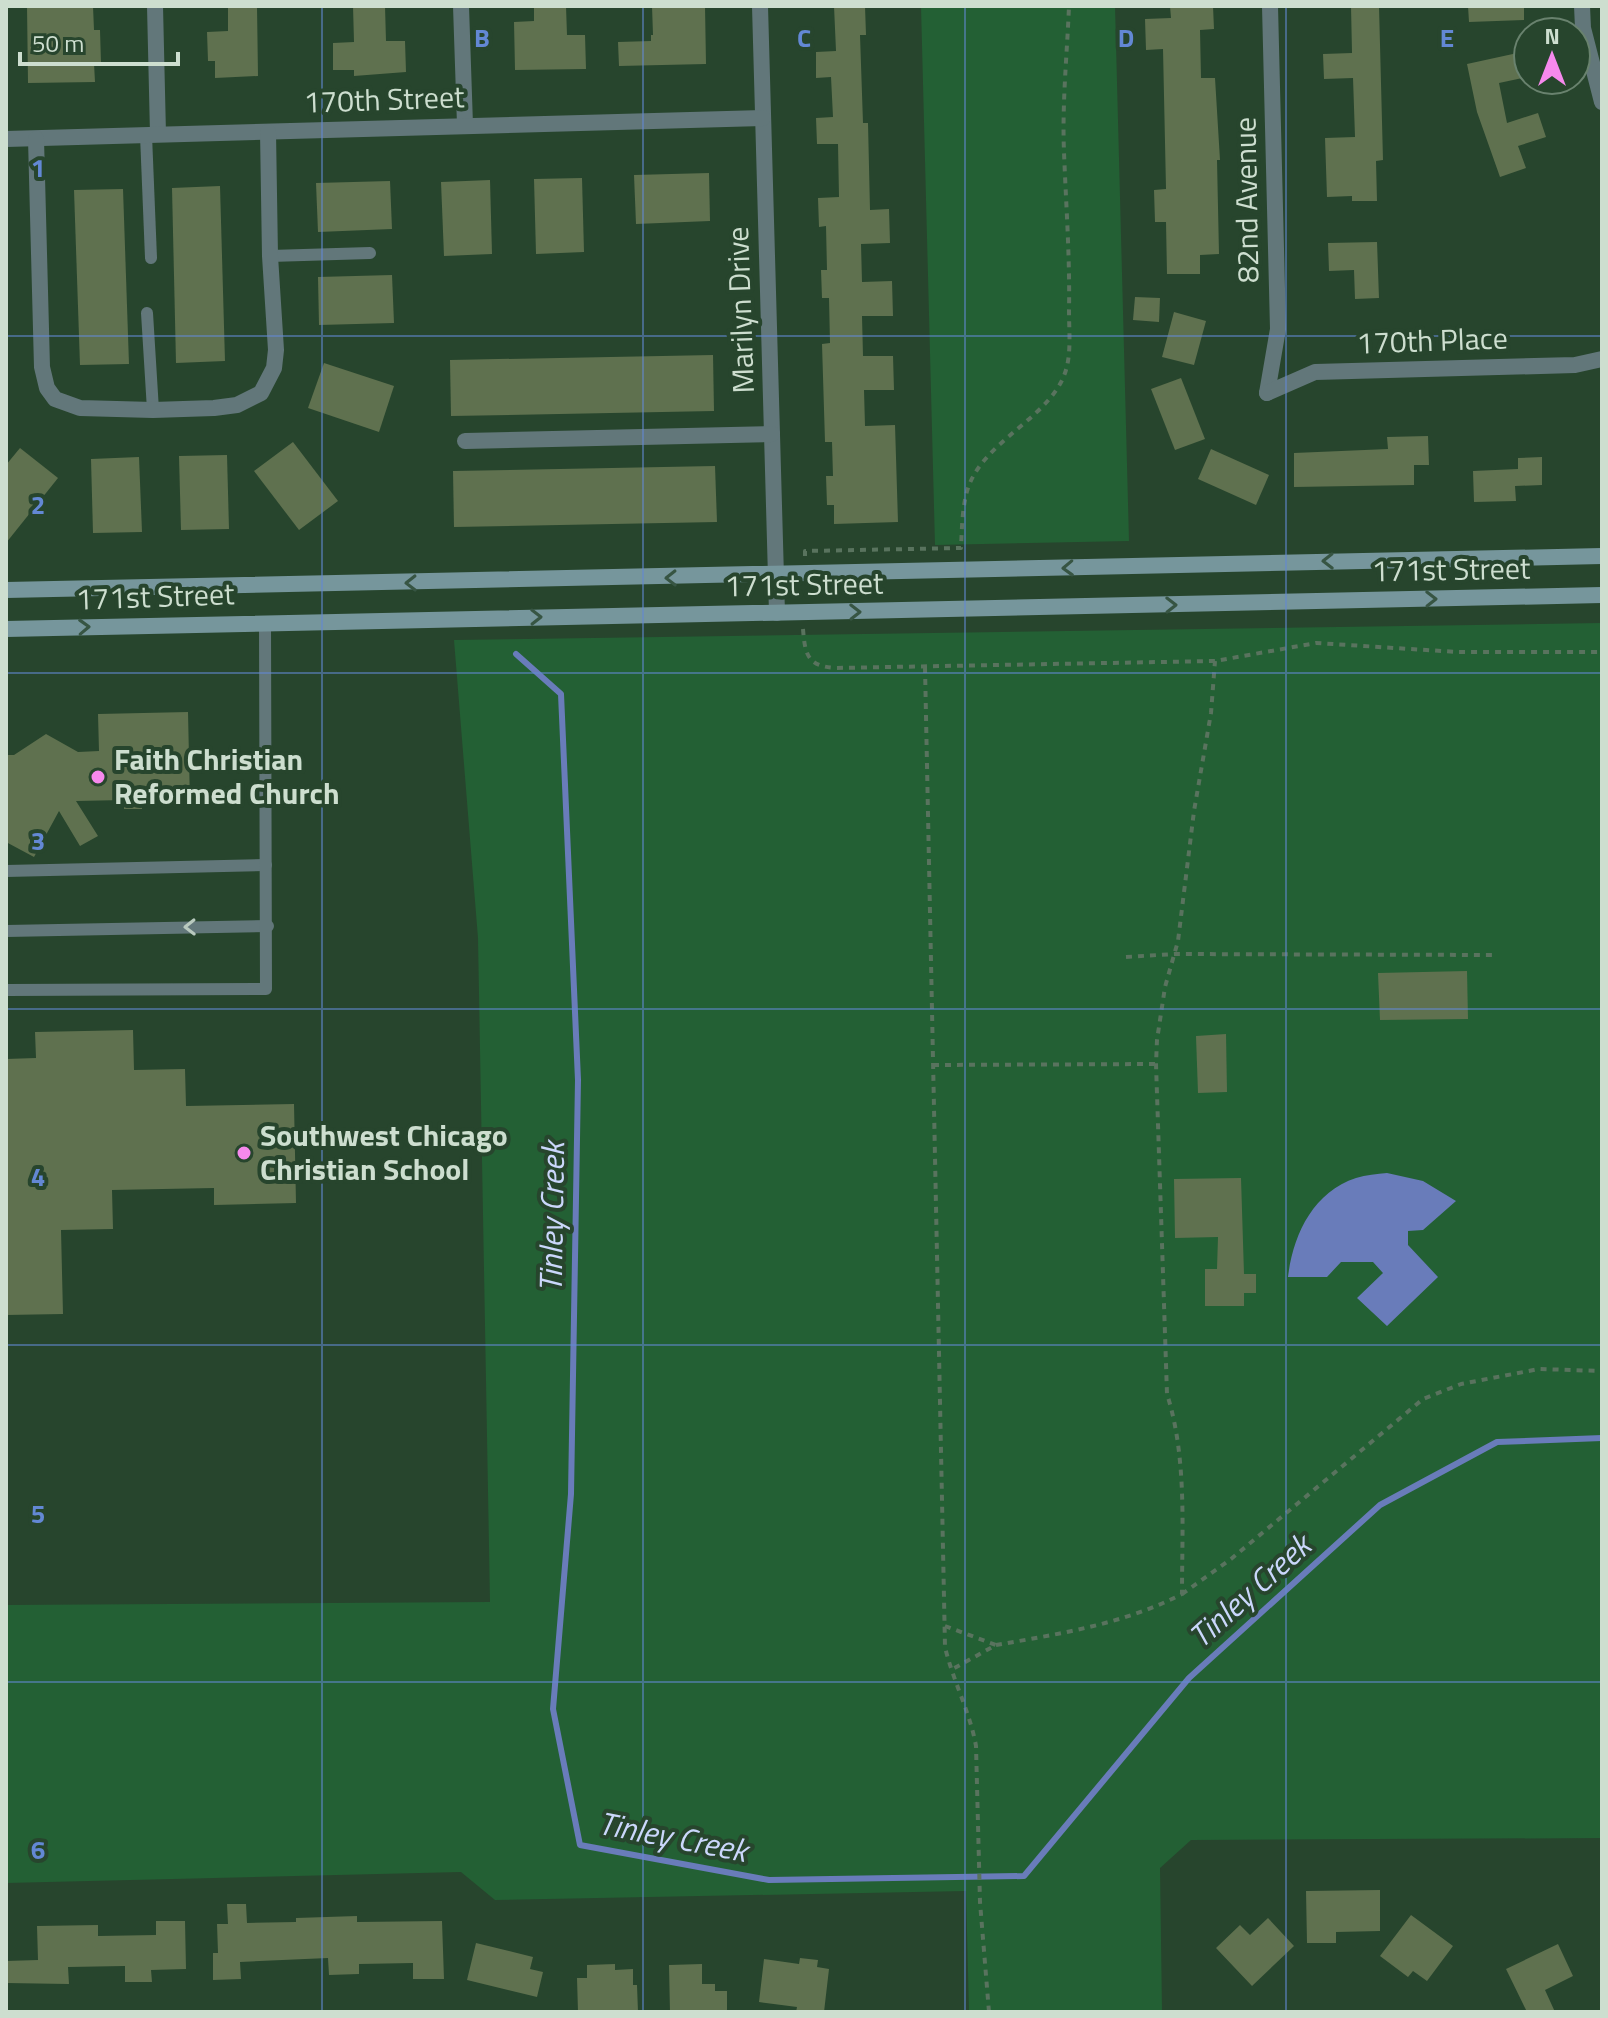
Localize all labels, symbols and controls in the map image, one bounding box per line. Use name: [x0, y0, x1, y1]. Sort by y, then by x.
scale bar: [20, 16, 178, 66]
north arrow: [1512, 16, 1592, 96]
text: B: [474, 18, 490, 57]
text: C: [797, 18, 811, 57]
text: D: [1118, 18, 1134, 57]
text: E: [1440, 18, 1454, 57]
text: N: [1544, 19, 1560, 53]
text: 50 m: [32, 25, 84, 61]
street label: 170th Street: [303, 73, 466, 125]
street label: 82nd Avenue: [1222, 117, 1270, 283]
text: 1: [31, 148, 45, 187]
street label: Marilyn Drive: [714, 226, 766, 394]
street label: 170th Place: [1355, 314, 1508, 366]
text: 2: [31, 485, 45, 524]
street label: 171st Street: [1371, 545, 1531, 593]
one-way arrow: [1321, 552, 1334, 570]
one-way arrow: [1061, 559, 1074, 576]
street label: 171st Street: [724, 560, 884, 608]
one-way arrow: [664, 569, 677, 586]
street label: 171st Street: [75, 570, 236, 622]
one-way arrow: [404, 574, 417, 591]
one-way arrow: [1425, 590, 1438, 607]
one-way arrow: [1165, 596, 1178, 613]
one-way arrow: [849, 603, 862, 621]
one-way arrow: [530, 608, 543, 626]
one-way arrow: [78, 619, 91, 636]
place label: Faith Christian Reformed Church: [114, 736, 340, 816]
marker: Faith Christian Reformed Church: [89, 768, 107, 786]
text: 3: [31, 821, 45, 860]
one-way arrow: [183, 919, 196, 936]
place label: Southwest Chicago Christian School: [260, 1112, 508, 1192]
water label: Tinley Creek: [526, 1138, 576, 1292]
marker: Southwest Chicago Christian School: [235, 1144, 253, 1162]
text: 4: [31, 1157, 45, 1196]
text: 5: [31, 1494, 45, 1533]
water label: Tinley Creek: [1177, 1520, 1324, 1658]
water label: Tinley Creek: [595, 1798, 755, 1875]
text: 6: [31, 1830, 45, 1869]

